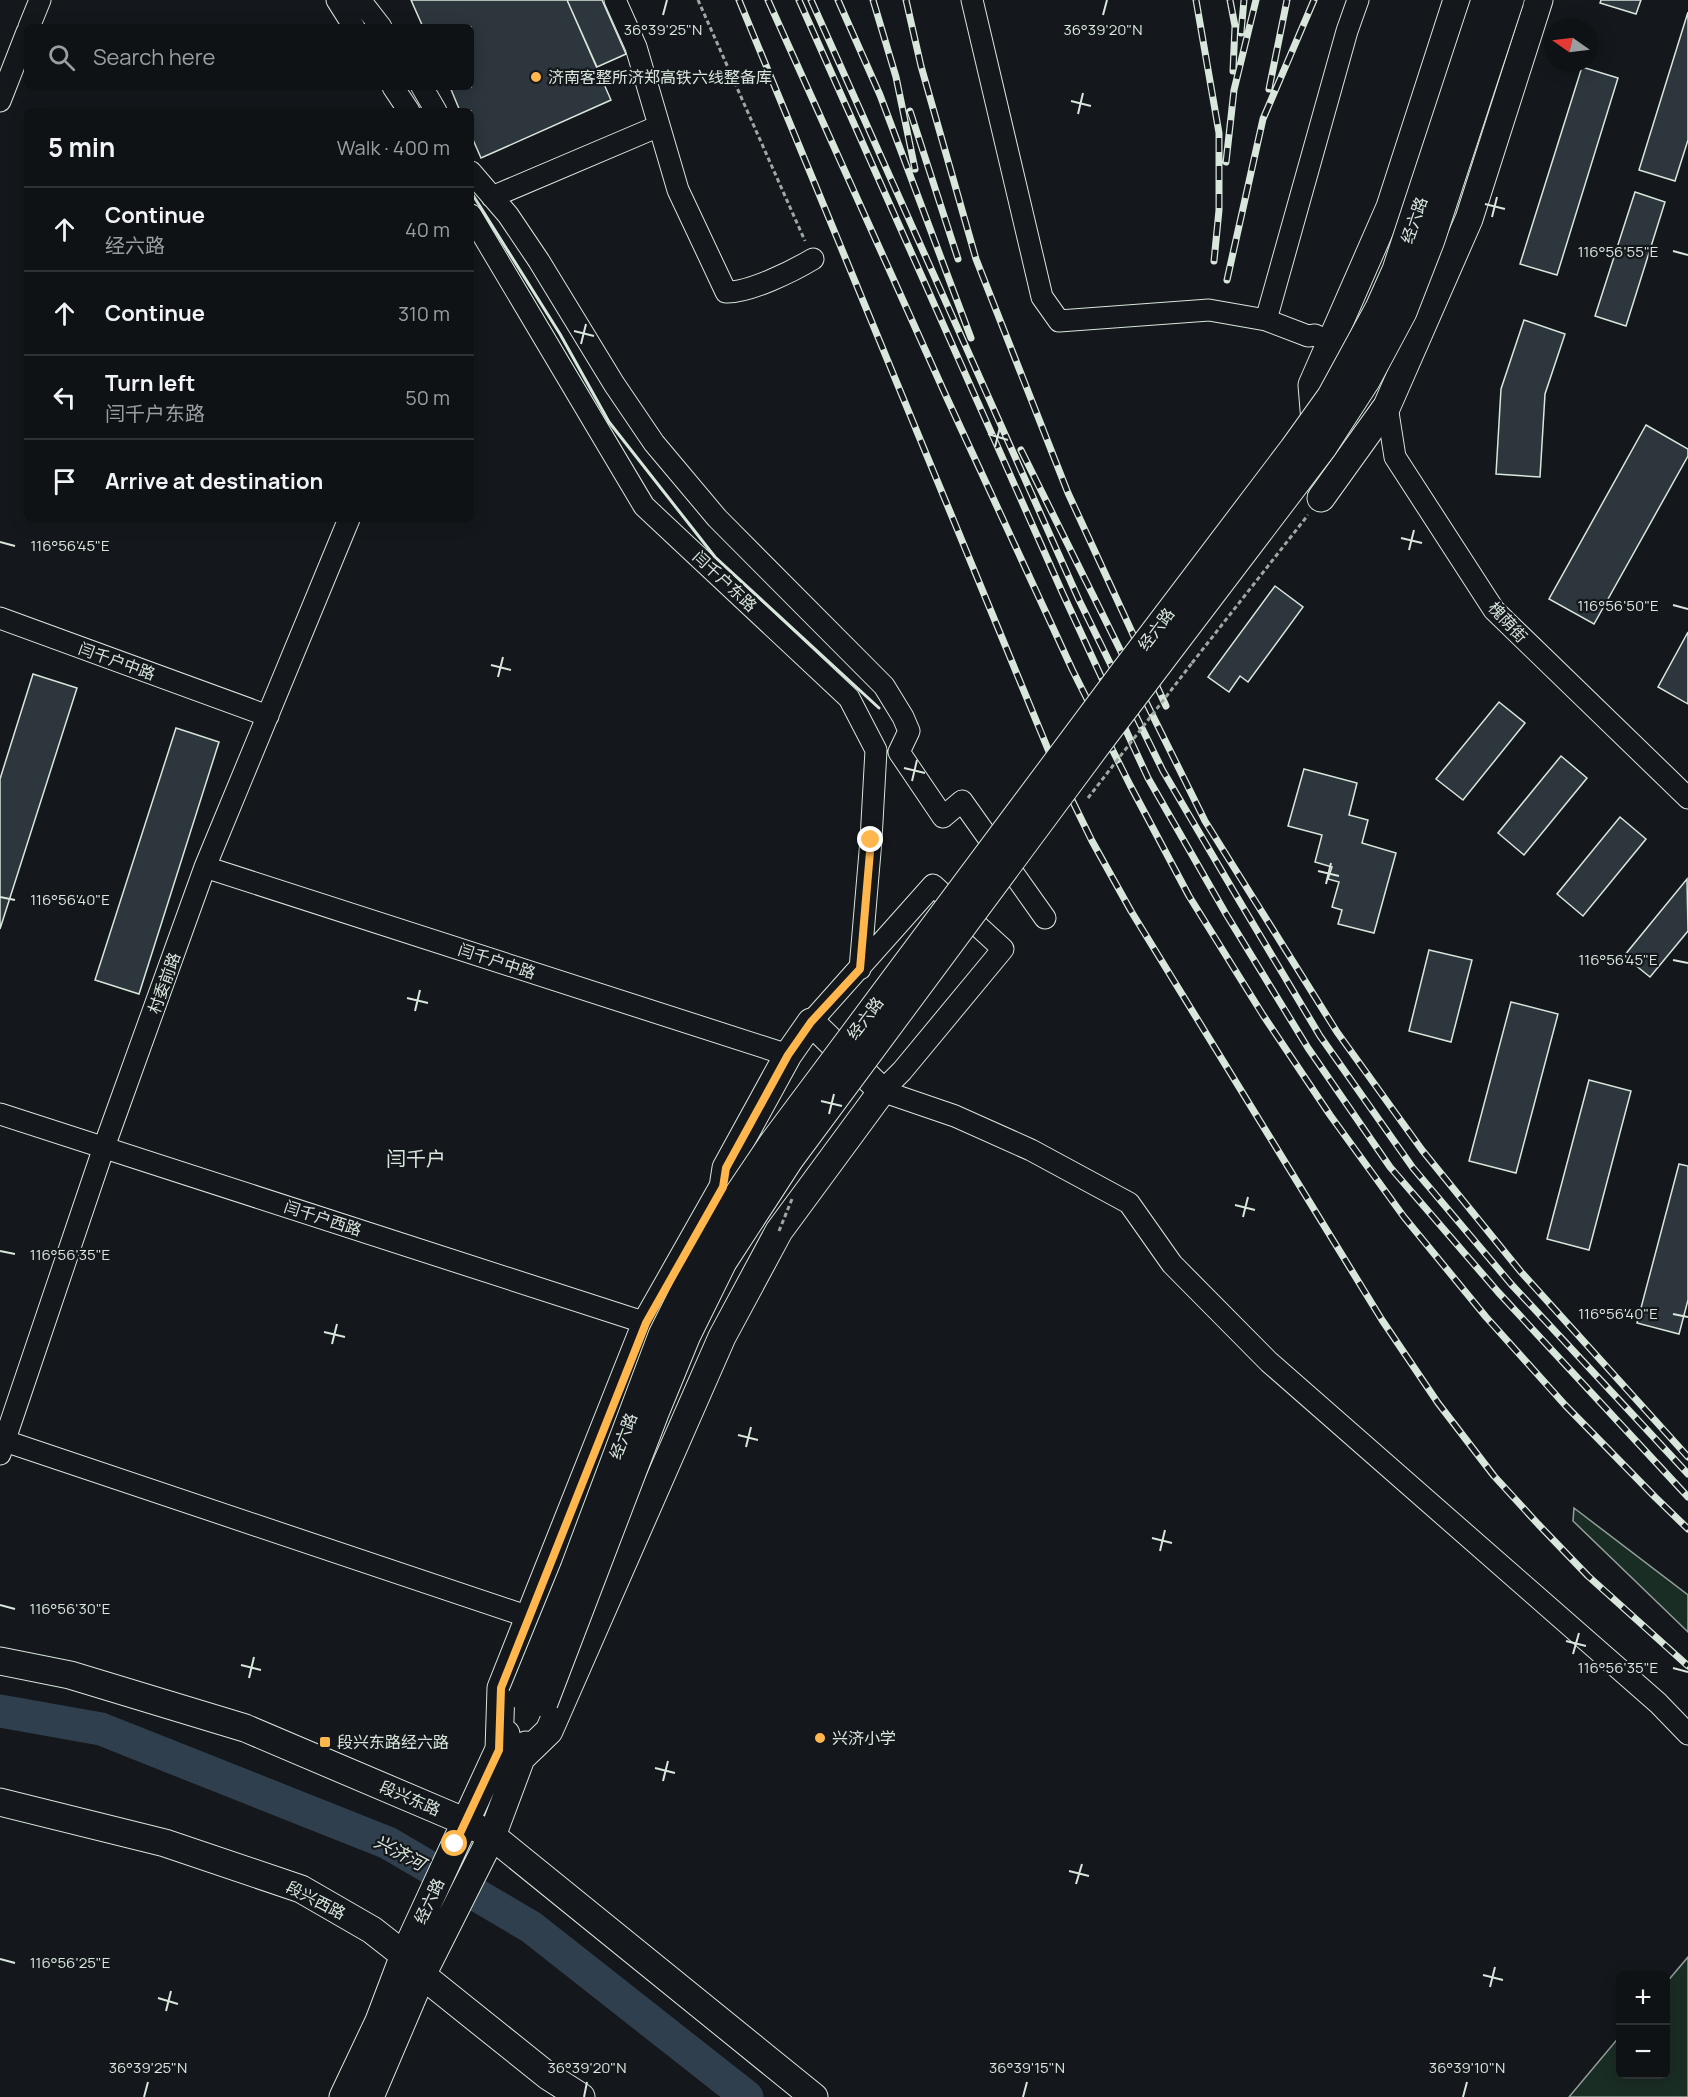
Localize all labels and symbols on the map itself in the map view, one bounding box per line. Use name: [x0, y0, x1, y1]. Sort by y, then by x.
north arrow: [1544, 18, 1598, 72]
text: 36°39'25"N: [624, 19, 702, 40]
text: 36°39'20"N: [1063, 19, 1143, 40]
place label: 济南客整所济郑高铁六线整备库: [548, 66, 772, 88]
marker: 济南客整所济郑高铁六线整备库: [529, 70, 543, 84]
street label: 经六路: [1396, 194, 1432, 246]
text: 116°56'55"E: [1578, 241, 1658, 262]
text: 116°56'45"E: [30, 535, 110, 556]
street label: 闫千户东路: [688, 546, 762, 616]
text: 116°56'50"E: [1577, 595, 1659, 616]
street label: 槐荫街: [1484, 597, 1532, 647]
street label: 经六路: [1133, 603, 1179, 655]
street label: 闫千户中路: [76, 637, 158, 685]
route end: [857, 826, 883, 852]
text: 116°56'40"E: [30, 889, 110, 910]
street label: 闫千户中路: [456, 938, 538, 984]
street label: 村委前路: [143, 949, 185, 1017]
text: 116°56'45"E: [1578, 949, 1658, 970]
street label: 经六路: [842, 992, 888, 1044]
district label: 闫千户: [386, 1145, 446, 1172]
street label: 闫千户西路: [282, 1195, 364, 1241]
text: 116°56'35"E: [30, 1244, 110, 1265]
text: 116°56'40"E: [1578, 1303, 1658, 1324]
street label: 经六路: [604, 1410, 642, 1462]
text: 116°56'30"E: [30, 1598, 110, 1619]
text: 116°56'35"E: [1578, 1657, 1658, 1678]
place label: 兴济小学: [832, 1727, 896, 1749]
place label: 段兴东路经六路: [337, 1731, 449, 1753]
marker: 兴济小学: [813, 1731, 827, 1745]
marker: 段兴东路经六路: [318, 1735, 332, 1749]
street label: 段兴东路: [376, 1775, 444, 1821]
water label: 兴济河: [371, 1829, 432, 1877]
route start: [441, 1830, 467, 1856]
street label: 经六路: [409, 1875, 449, 1927]
street label: 段兴西路: [282, 1876, 350, 1924]
text: 116°56'25"E: [30, 1952, 110, 1973]
text: 36°39'25"N: [109, 2057, 187, 2078]
text: 36°39'20"N: [547, 2057, 627, 2078]
text: 36°39'15"N: [989, 2057, 1065, 2078]
text: 36°39'10"N: [1429, 2057, 1505, 2078]

